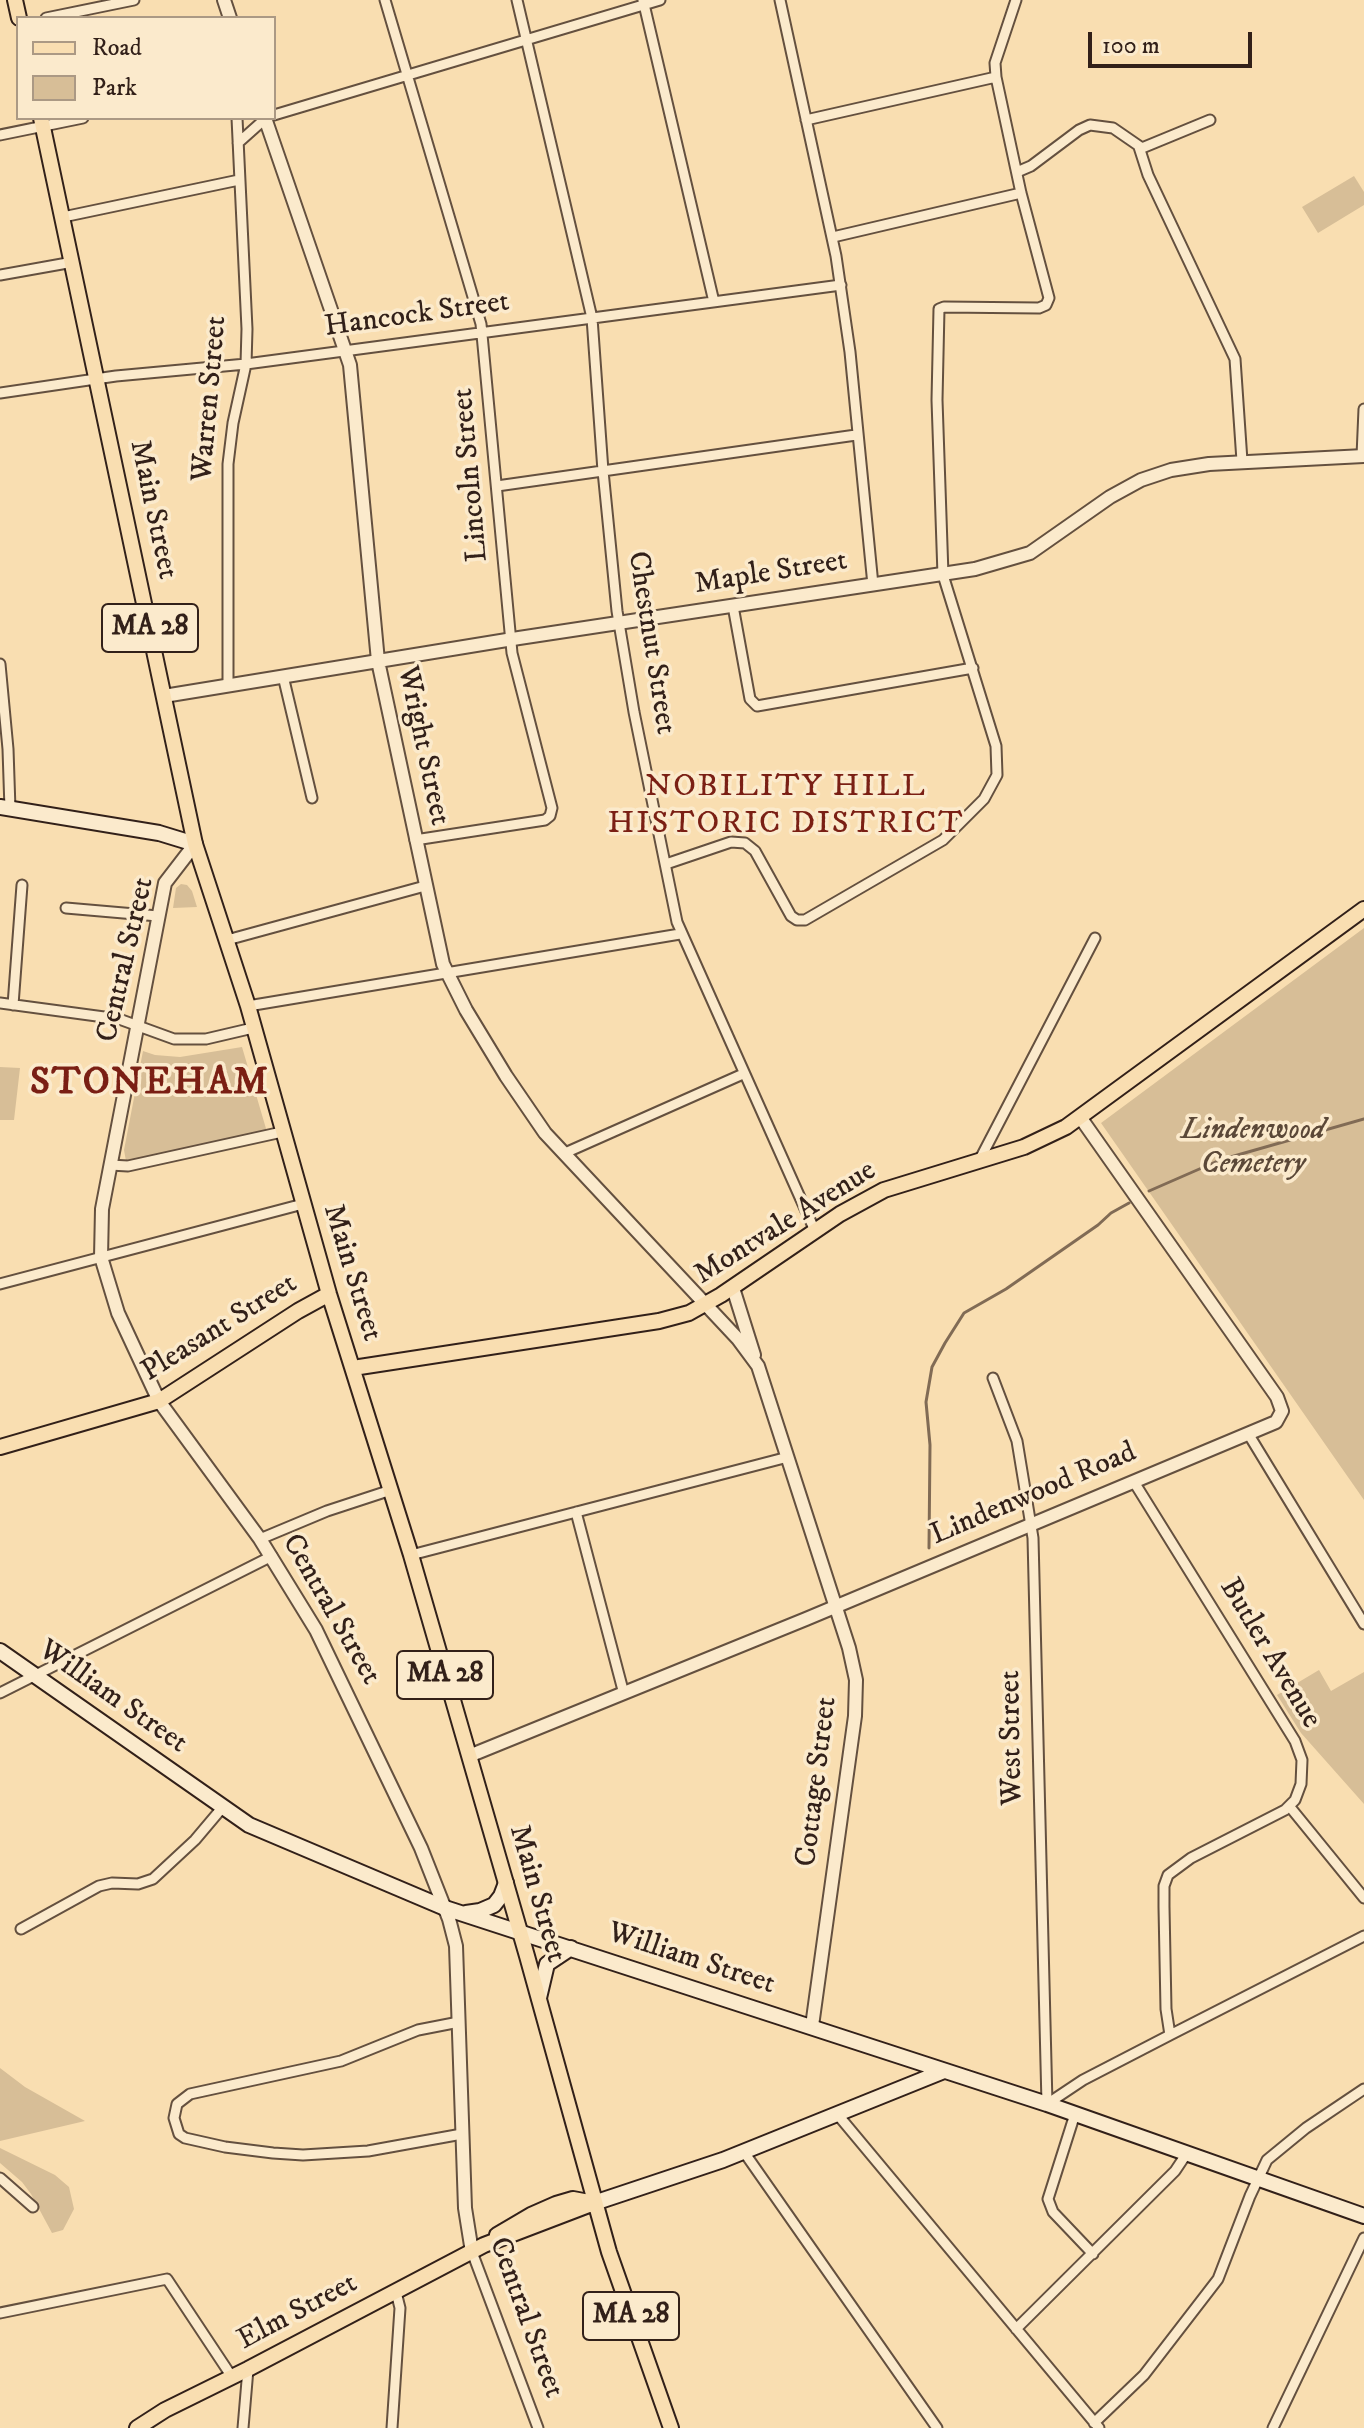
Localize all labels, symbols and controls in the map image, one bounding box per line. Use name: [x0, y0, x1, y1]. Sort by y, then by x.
legend: [16, 16, 276, 120]
scale bar: [1092, 16, 1256, 66]
text: 100 m: [1102, 31, 1160, 61]
text: Road: [92, 33, 142, 63]
text: Park: [92, 73, 137, 103]
street label: Hancock Street: [322, 285, 512, 347]
street label: Warren Street: [186, 315, 236, 483]
street label: Lincoln Street: [446, 387, 498, 563]
street label: Main Street: [120, 437, 184, 583]
street label: Maple Street: [692, 544, 850, 604]
street label: Chestnut Street: [618, 549, 682, 737]
road number: MA 28: [102, 604, 198, 652]
street label: Wright Street: [388, 663, 456, 829]
district label: NOBILITY HILL HISTORIC DISTRICT: [607, 769, 965, 844]
street label: Central Street: [91, 874, 163, 1046]
district label: STONEHAM: [30, 1062, 270, 1108]
park label: Lindenwood Cemetery: [1181, 1114, 1325, 1184]
street label: Montvale Avenue: [689, 1154, 883, 1294]
street label: Main Street: [313, 1200, 389, 1346]
street label: Pleasant Street: [136, 1267, 304, 1391]
street label: Lindenwood Road: [926, 1436, 1142, 1554]
street label: Central Street: [272, 1528, 388, 1692]
street label: Butler Avenue: [1210, 1573, 1328, 1735]
street label: William Street: [31, 1633, 193, 1763]
road number: MA 28: [397, 1651, 493, 1699]
street label: West Street: [994, 1670, 1032, 1806]
street label: Cottage Street: [790, 1695, 846, 1869]
street label: Main Street: [499, 1821, 573, 1967]
street label: William Street: [603, 1916, 779, 2004]
street label: Central Street: [479, 2233, 571, 2403]
street label: Elm Street: [232, 2267, 364, 2359]
road number: MA 28: [583, 2292, 679, 2340]

